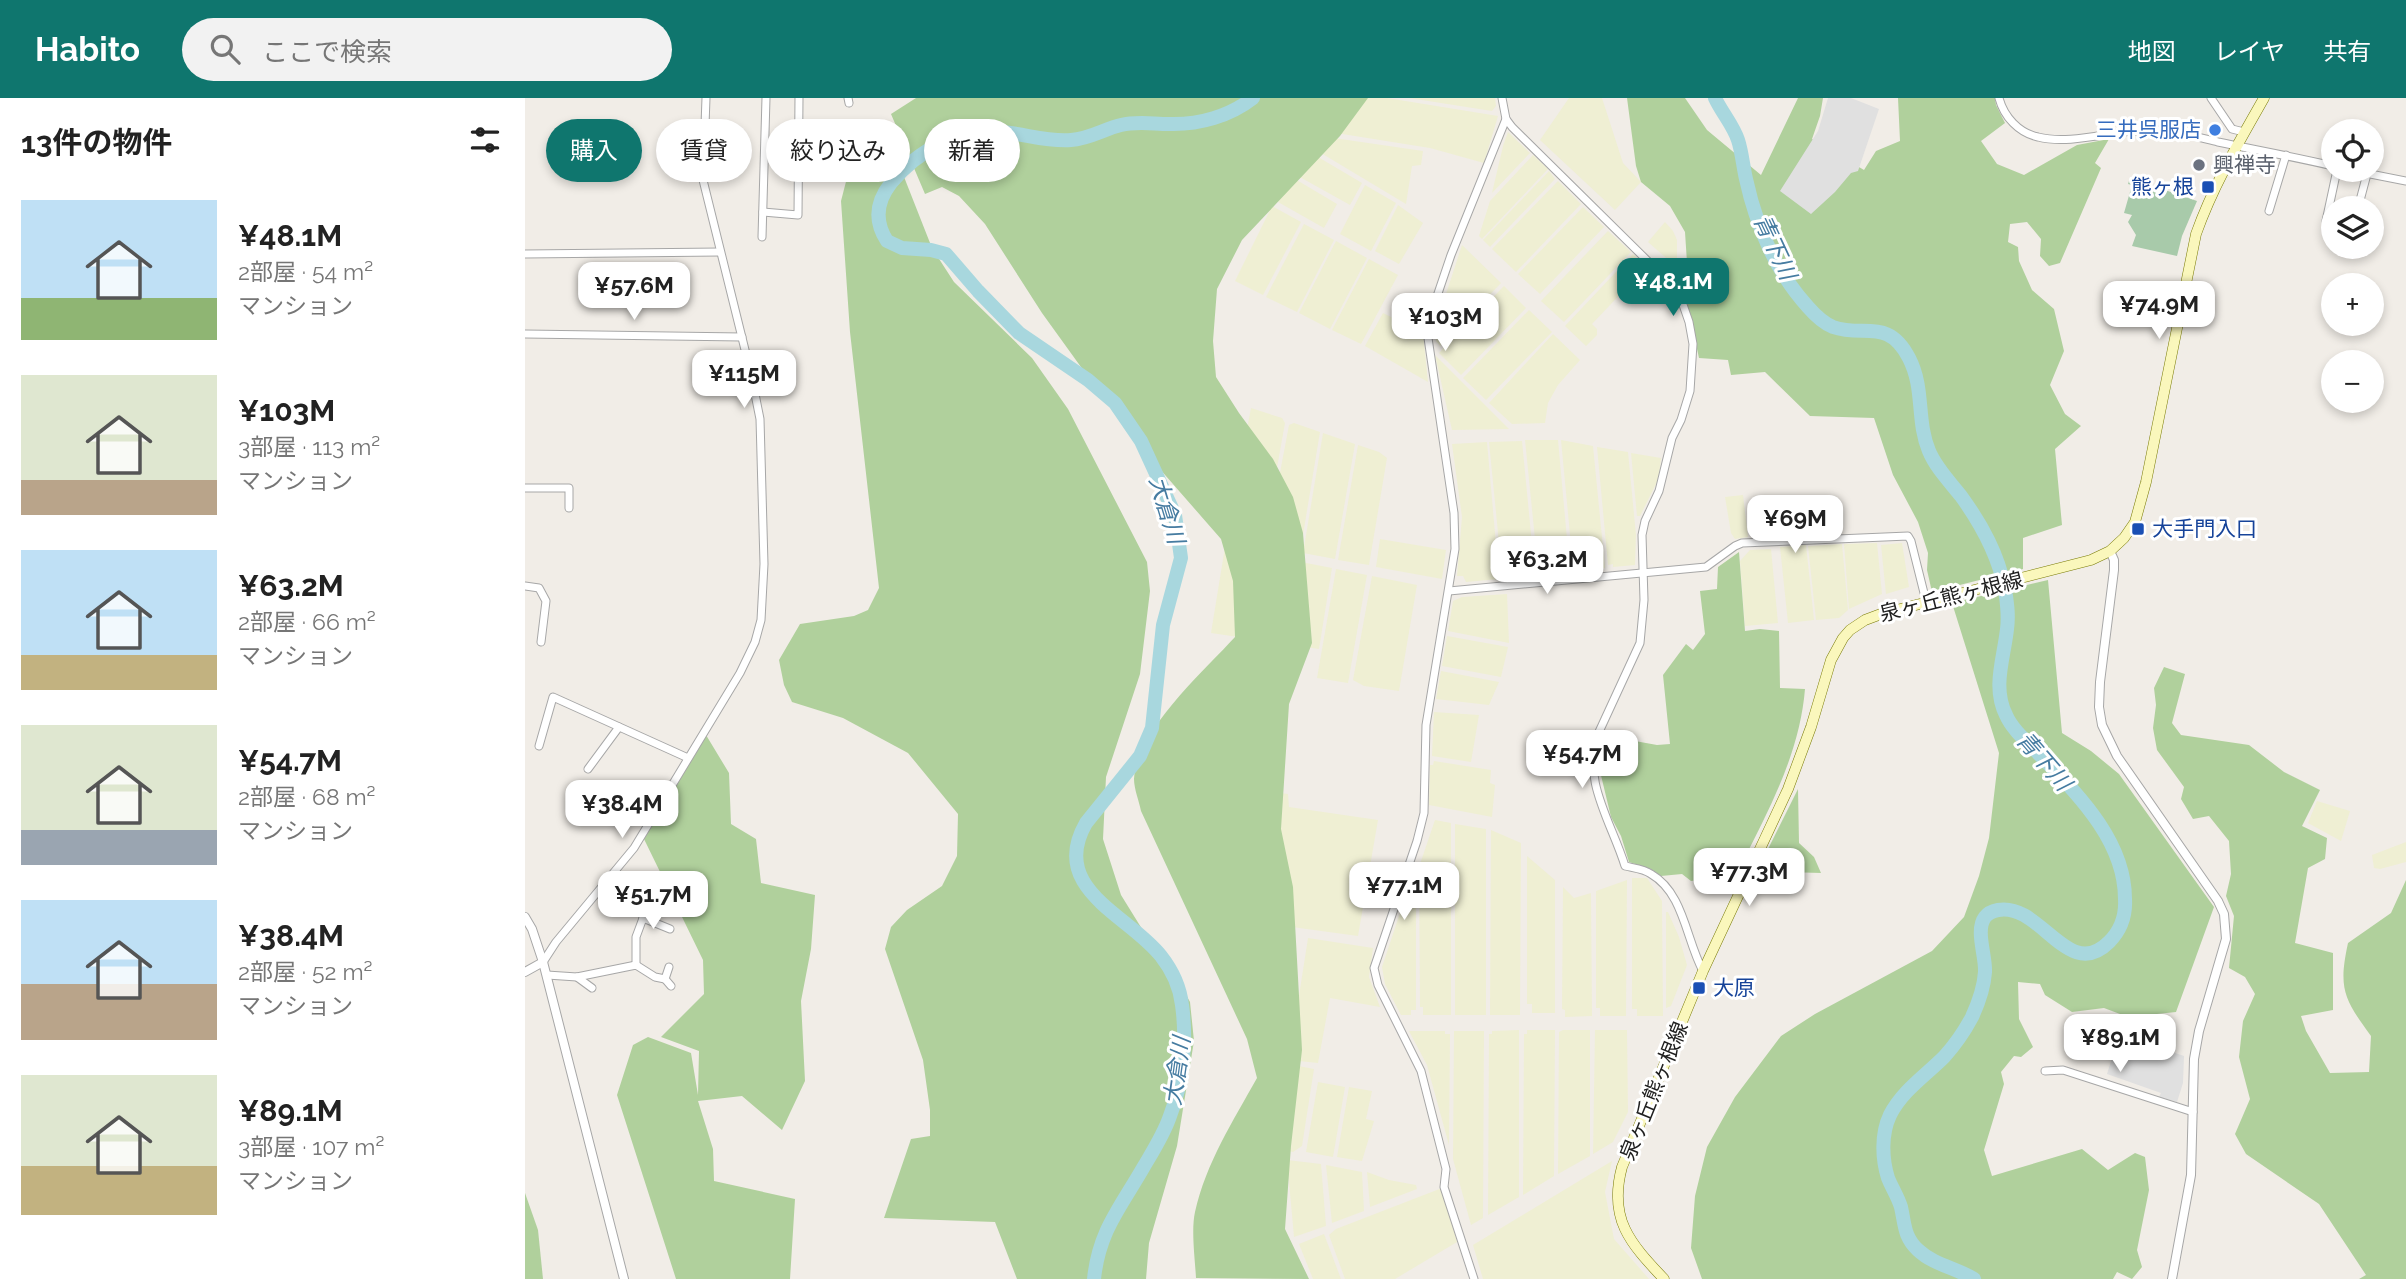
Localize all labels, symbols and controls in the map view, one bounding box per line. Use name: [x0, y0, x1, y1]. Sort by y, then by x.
search box: [182, 18, 672, 81]
text: Habito: [35, 30, 140, 69]
icon: search: [206, 30, 244, 68]
text: ここで検索: [262, 37, 392, 67]
text: 地図: [2128, 37, 2176, 66]
text: レイヤ: [2214, 37, 2285, 66]
text: 共有: [2323, 37, 2371, 66]
place label: 三井呉服店: [2096, 117, 2201, 142]
chip: 購入: [546, 119, 642, 182]
chip: 賃貸: [656, 119, 752, 182]
chip: 絞り込み: [766, 119, 910, 182]
chip: 新着: [924, 119, 1020, 182]
map controls: [2321, 119, 2384, 413]
button: locate: [2321, 119, 2384, 182]
icon: filters: [466, 121, 504, 159]
marker: 三井呉服店: [2207, 122, 2223, 138]
text: 13件の物件: [21, 125, 173, 160]
place label: 興禅寺: [2213, 152, 2276, 177]
marker: 興禅寺: [2191, 157, 2207, 173]
place label: 熊ヶ根: [2131, 174, 2194, 199]
marker: 熊ヶ根: [2200, 179, 2216, 195]
button: layers: [2321, 196, 2384, 259]
water label: 青下川: [1749, 210, 1804, 286]
text: ¥48.1M: [238, 218, 342, 253]
icon: home: [77, 228, 161, 312]
text: 2部屋 · 54 m²: [238, 258, 373, 285]
pin: ¥48.1M: [1616, 258, 1730, 318]
pin: ¥57.6M: [577, 262, 691, 322]
text: ¥48.1M: [1633, 267, 1713, 294]
text: ¥57.6M: [594, 271, 674, 298]
button: +: [2321, 273, 2384, 336]
pin: ¥74.9M: [2102, 282, 2216, 341]
text: ¥74.9M: [2119, 290, 2199, 317]
text: マンション: [238, 292, 353, 319]
pin: ¥103M: [1396, 294, 1494, 353]
text: ¥103M: [1408, 302, 1482, 329]
pin: ¥115M: [695, 350, 793, 410]
button: −: [2321, 350, 2384, 413]
text: ¥115M: [708, 359, 780, 386]
text: ¥103M: [238, 393, 335, 428]
icon: home: [77, 403, 161, 487]
text: 3部屋 · 113 m²: [238, 433, 380, 460]
text: マンション: [238, 467, 353, 494]
water label: 大倉川: [1144, 473, 1191, 550]
pin: ¥69M: [1754, 496, 1836, 555]
text: ¥69M: [1763, 504, 1827, 531]
place label: 大手門入口: [2152, 516, 2257, 541]
marker: 大手門入口: [2130, 521, 2146, 537]
pin: ¥63.2M: [1490, 536, 1604, 596]
text: ¥63.2M: [1506, 545, 1588, 572]
street label: 泉ヶ丘熊ヶ根線: [1877, 567, 2025, 626]
text: ¥63.2M: [238, 568, 344, 603]
icon: home: [77, 578, 161, 662]
text: 2部屋 · 66 m²: [238, 608, 376, 635]
text: マンション: [238, 642, 353, 669]
water label: 青下川: [2012, 726, 2079, 798]
pin: ¥54.7M: [1525, 730, 1639, 790]
text: ¥54.7M: [1542, 739, 1622, 766]
text: ¥54.7M: [238, 743, 342, 778]
icon: home: [77, 753, 161, 837]
pin: ¥38.4M: [565, 780, 679, 840]
text: 2部屋 · 68 m²: [238, 783, 376, 810]
text: ¥38.4M: [581, 789, 663, 816]
text: マンション: [238, 817, 353, 844]
pin: ¥77.3M: [1692, 848, 1806, 908]
text: ¥77.3M: [1710, 857, 1788, 884]
pin: ¥77.1M: [1347, 862, 1461, 922]
text: ¥77.1M: [1365, 871, 1443, 898]
pin: ¥51.7M: [596, 872, 710, 931]
text: ¥51.7M: [614, 880, 692, 907]
text: ¥38.4M: [238, 918, 344, 953]
icon: home: [77, 928, 161, 1012]
text: 2部屋 · 52 m²: [238, 958, 373, 985]
place label: 大原: [1713, 975, 1755, 1000]
marker: 大原: [1691, 980, 1707, 996]
text: マンション: [238, 992, 353, 1019]
pin: ¥89.1M: [2063, 1014, 2177, 1074]
street label: 泉ヶ丘熊ヶ根線: [1614, 1018, 1693, 1164]
text: ¥89.1M: [2080, 1023, 2160, 1050]
water label: 大倉川: [1158, 1032, 1195, 1107]
text: ¥89.1M: [238, 1093, 343, 1128]
icon: home: [77, 1103, 161, 1187]
text: 3部屋 · 107 m²: [238, 1133, 384, 1160]
text: マンション: [238, 1167, 353, 1194]

